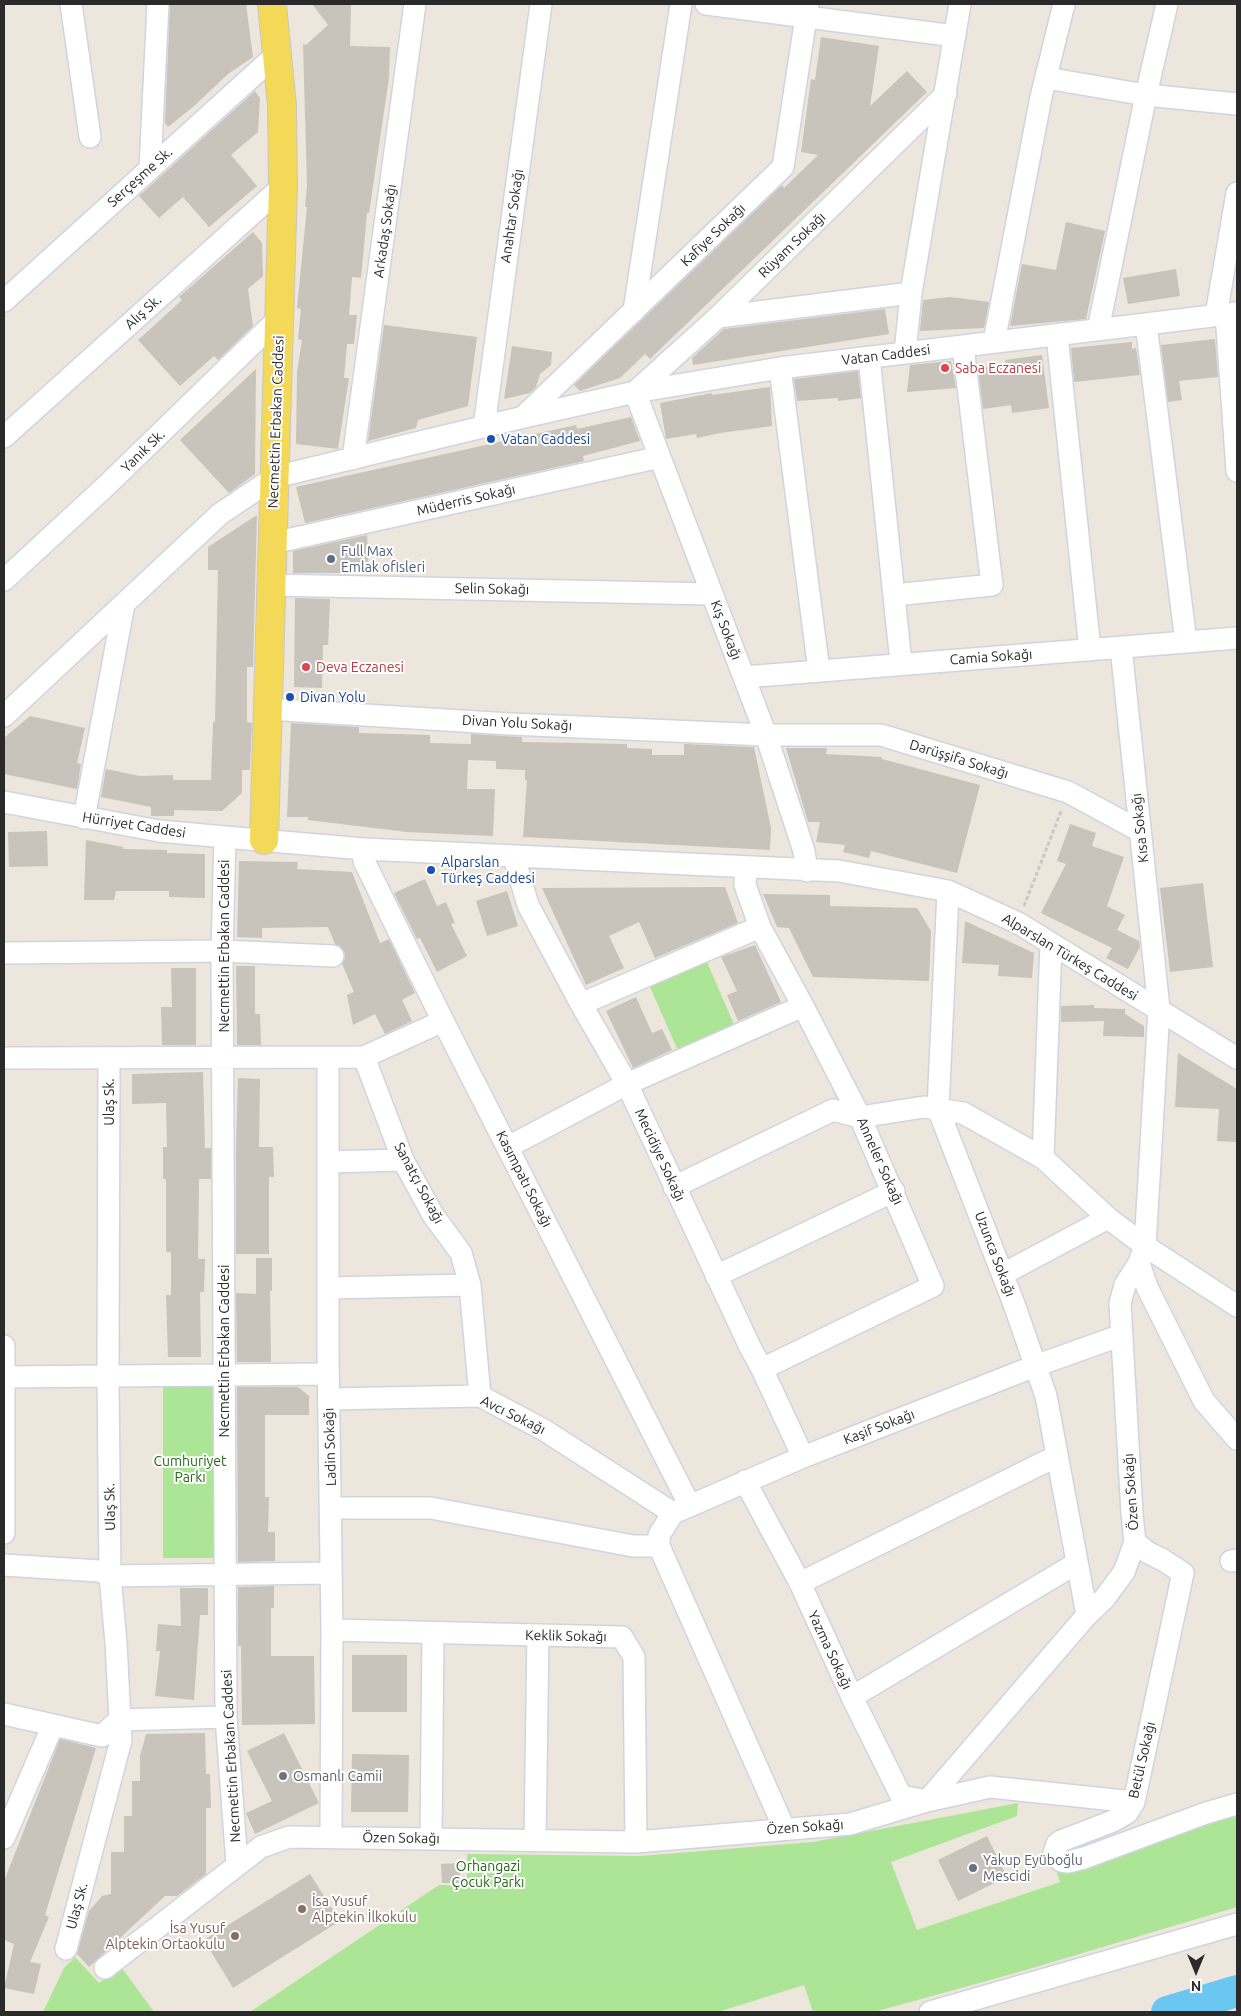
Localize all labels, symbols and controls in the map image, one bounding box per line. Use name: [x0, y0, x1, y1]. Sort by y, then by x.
street label: Serçeşme Sk.: [104, 143, 176, 211]
street label: Anahtar Sokağı: [497, 168, 527, 264]
street label: Arkadaş Sokağı: [370, 183, 400, 279]
street label: Kafiye Sokağı: [677, 200, 749, 270]
street label: Rüyam Sokağı: [755, 209, 829, 281]
street label: Alış Sk.: [121, 291, 165, 333]
street label: Necmettin Erbakan Caddesi: [265, 335, 287, 509]
street label: Vatan Caddesi: [841, 341, 931, 369]
place label: Saba Eczanesi: [955, 360, 1041, 376]
marker: Saba Eczanesi: [939, 362, 951, 374]
street label: Yanık Sk.: [118, 426, 168, 476]
place label: Vatan Caddesi: [501, 431, 590, 447]
marker: Vatan Caddesi: [485, 433, 497, 445]
street label: Müderris Sokağı: [415, 480, 517, 520]
place label: Full Max Emlak ofisleri: [341, 543, 425, 576]
marker: Full Max Emlak ofisleri: [325, 553, 337, 565]
street label: Selin Sokağı: [455, 580, 529, 598]
street label: Kış Sokağı: [707, 598, 745, 662]
street label: Camia Sokağı: [949, 646, 1033, 668]
place label: Deva Eczanesi: [316, 659, 404, 675]
marker: Deva Eczanesi: [300, 661, 312, 673]
place label: Divan Yolu: [300, 689, 366, 705]
marker: Divan Yolu: [284, 691, 296, 703]
street label: Divan Yolu Sokağı: [462, 712, 572, 734]
street label: Darüşşifa Sokağı: [907, 736, 1011, 782]
street label: Kısa Sokağı: [1128, 792, 1152, 864]
street label: Hürriyet Caddesi: [81, 809, 187, 841]
place label: Alparslan Türkeş Caddesi: [441, 854, 535, 886]
street label: Necmettin Erbakan Caddesi: [216, 859, 232, 1033]
marker: Alparslan Türkeş Caddesi: [425, 864, 437, 876]
street label: Alparslan Türkeş Caddesi: [999, 910, 1141, 1004]
street label: Ulaş Sk.: [101, 1078, 117, 1126]
street label: Mecidiye Sokağı: [631, 1106, 689, 1204]
street label: Anneler Sokağı: [853, 1115, 907, 1207]
street label: Kasımpatı Sokağı: [492, 1128, 556, 1230]
street label: Sanatçı Sokağı: [391, 1140, 447, 1226]
street label: Uzunca Sokağı: [971, 1209, 1019, 1299]
street label: Necmettin Erbakan Caddesi: [216, 1264, 232, 1438]
street label: Avcı Sokağı: [478, 1392, 548, 1438]
street label: Kaşif Sokağı: [841, 1406, 917, 1448]
street label: Ladin Sokağı: [320, 1408, 340, 1486]
park label: Cumhuriyet Parkı: [153, 1453, 227, 1485]
street label: Özen Sokağı: [1120, 1453, 1142, 1531]
street label: Ulaş Sk.: [101, 1483, 119, 1531]
street label: Yazma Sokağı: [804, 1608, 856, 1692]
street label: Keklik Sokağı: [525, 1627, 607, 1645]
street label: Necmettin Erbakan Caddesi: [218, 1669, 244, 1843]
street label: Betül Sokağı: [1125, 1720, 1159, 1800]
place label: Osmanlı Camii: [293, 1768, 382, 1784]
marker: Osmanlı Camii: [277, 1770, 289, 1782]
street label: Özen Sokağı: [766, 1816, 844, 1838]
street label: Özen Sokağı: [362, 1829, 440, 1847]
place label: Yakup Eyüboğlu Mescidi: [983, 1852, 1083, 1884]
park label: Orhangazi Çocuk Parkı: [452, 1858, 524, 1890]
marker: Yakup Eyüboğlu Mescidi: [967, 1862, 979, 1874]
street label: Ulaş Sk.: [63, 1881, 91, 1931]
place label: İsa Yusuf Alptekin İlkokulu: [312, 1893, 417, 1925]
marker: İsa Yusuf Alptekin İlkokulu: [296, 1903, 308, 1915]
place label: İsa Yusuf Alptekin Ortaokulu: [105, 1920, 225, 1952]
marker: İsa Yusuf Alptekin Ortaokulu: [229, 1930, 241, 1942]
north arrow: [1171, 1946, 1221, 1996]
text: N: [1191, 1978, 1201, 1994]

